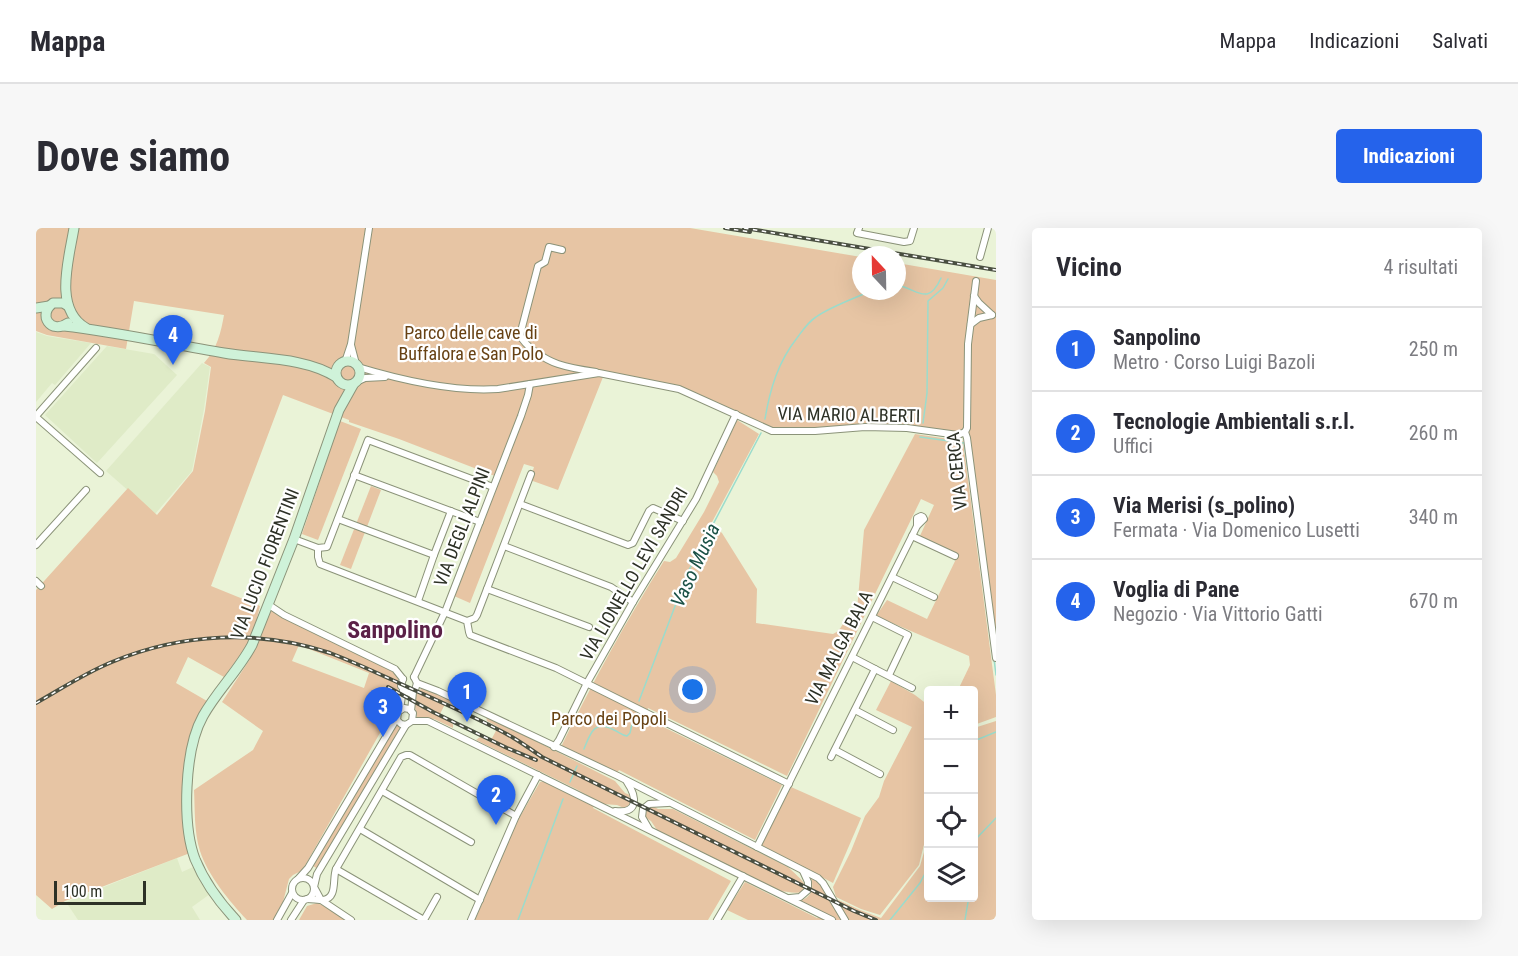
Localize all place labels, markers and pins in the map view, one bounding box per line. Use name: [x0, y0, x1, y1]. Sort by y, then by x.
pin: 4: [154, 316, 192, 365]
pin: 1: [448, 672, 486, 722]
pin: 3: [364, 688, 402, 737]
pin: 2: [476, 776, 516, 825]

